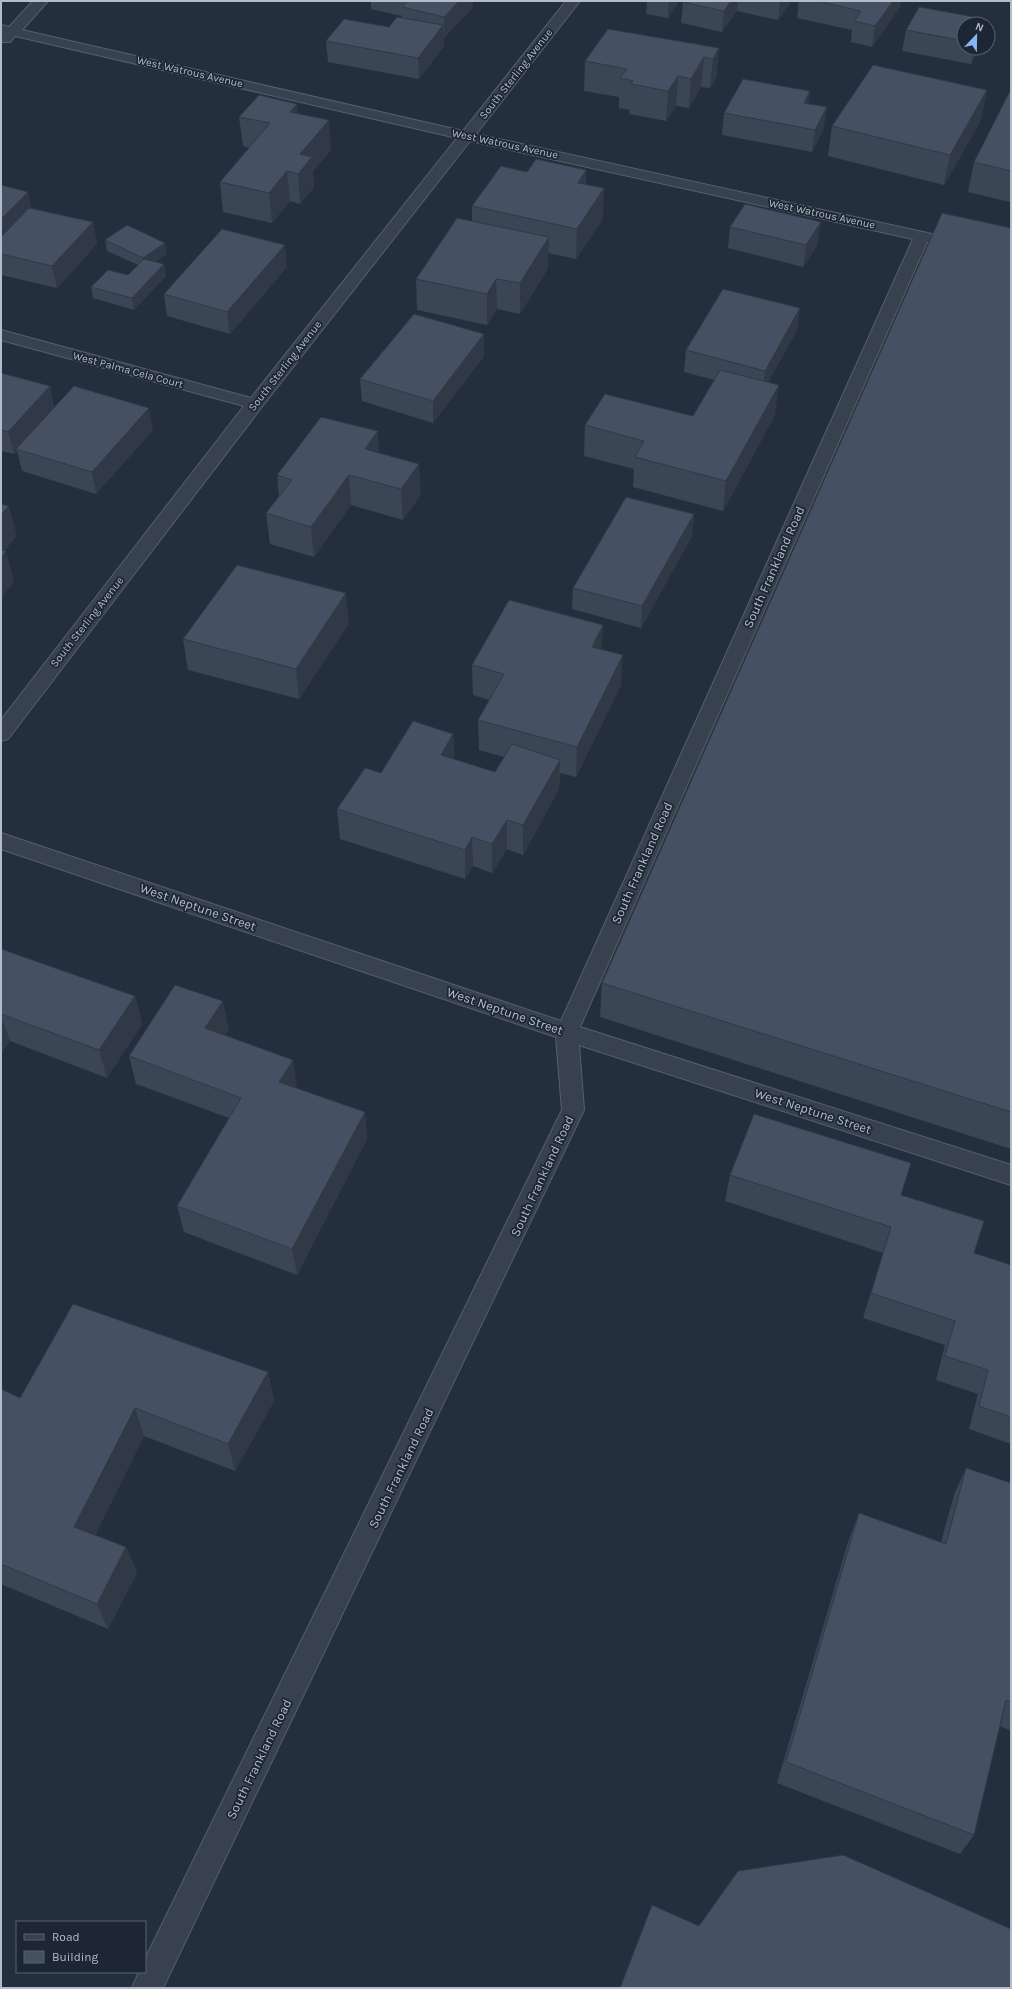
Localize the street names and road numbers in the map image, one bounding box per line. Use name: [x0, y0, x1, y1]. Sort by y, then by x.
street label: South Sterling Avenue: [477, 26, 556, 122]
street label: West Watrous Avenue: [136, 53, 245, 91]
street label: West Watrous Avenue: [451, 126, 560, 162]
street label: West Watrous Avenue: [768, 196, 877, 232]
street label: South Sterling Avenue: [246, 318, 325, 414]
street label: West Palma Cela Court: [71, 349, 185, 391]
street label: South Frankland Road: [740, 504, 808, 630]
street label: South Sterling Avenue: [48, 574, 127, 670]
street label: South Frankland Road: [608, 800, 676, 926]
street label: West Neptune Street: [138, 880, 258, 934]
street label: West Neptune Street: [445, 984, 565, 1038]
street label: West Neptune Street: [753, 1085, 873, 1137]
street label: South Frankland Road: [507, 1113, 577, 1239]
street label: South Frankland Road: [365, 1405, 437, 1531]
street label: South Frankland Road: [223, 1696, 295, 1822]

